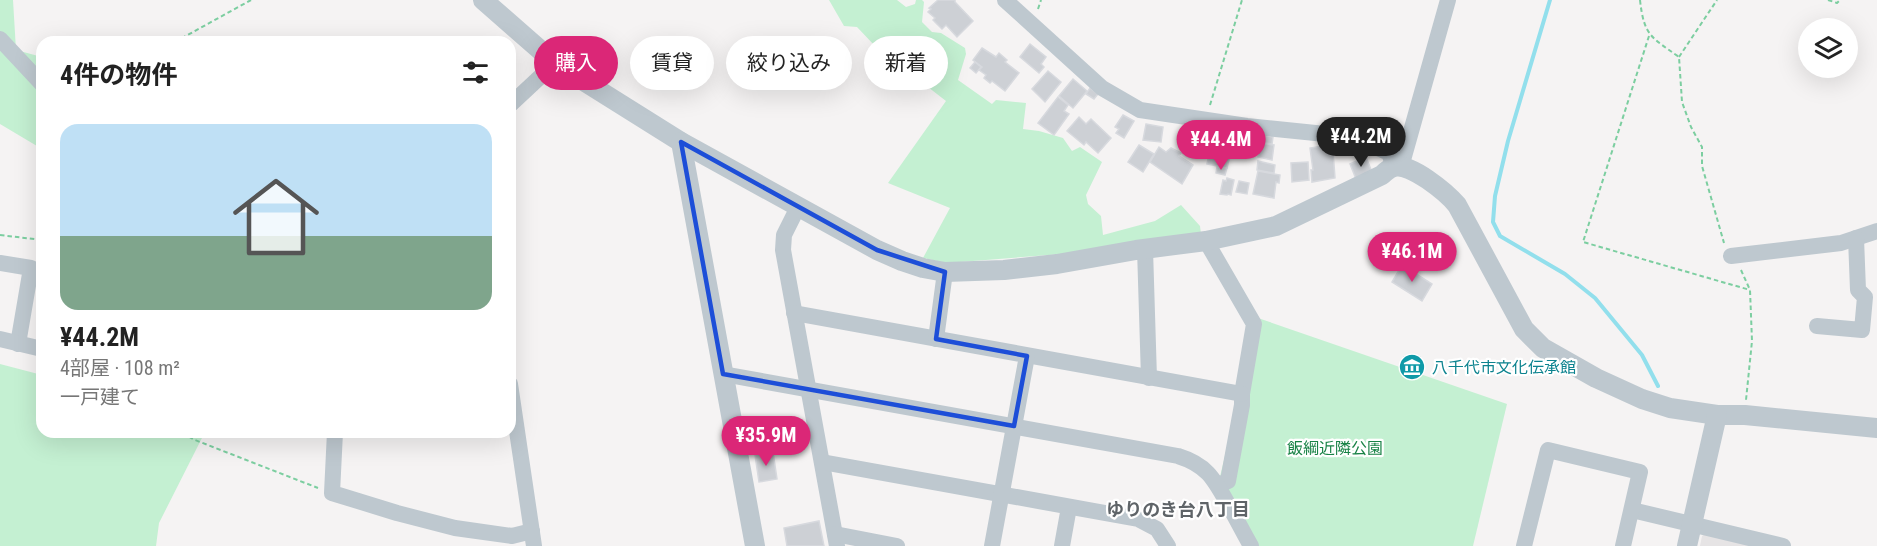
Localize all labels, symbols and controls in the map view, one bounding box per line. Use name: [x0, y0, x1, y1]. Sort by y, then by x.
map controls: [1798, 18, 1858, 78]
button: layers: [1798, 18, 1858, 78]
chip: 購入: [534, 36, 618, 90]
chip: 賃貸: [630, 36, 714, 90]
chip: 絞り込み: [726, 36, 852, 90]
chip: 新着: [864, 36, 948, 90]
icon: filters: [459, 56, 492, 89]
text: 4件の物件: [60, 60, 177, 90]
pin: ¥44.2M: [1312, 117, 1410, 168]
pin: ¥44.4M: [1172, 120, 1270, 171]
text: ¥44.2M: [1331, 124, 1391, 148]
text: ¥44.4M: [1191, 127, 1251, 151]
icon: home: [222, 163, 330, 271]
pin: ¥46.1M: [1363, 232, 1461, 283]
text: ¥46.1M: [1382, 239, 1442, 263]
text: ¥44.2M: [60, 322, 139, 352]
museum icon: 八千代市文化伝承館: [1397, 352, 1427, 382]
text: 4部屋 · 108 m²: [60, 356, 180, 380]
place label: 八千代市文化伝承館: [1432, 358, 1576, 377]
text: 一戸建て: [60, 385, 140, 409]
pin: ¥35.9M: [717, 416, 815, 467]
text: ¥35.9M: [736, 423, 796, 447]
park label: 飯綱近隣公園: [1287, 439, 1383, 458]
district label: ゆりのき台八丁目: [1106, 499, 1250, 520]

